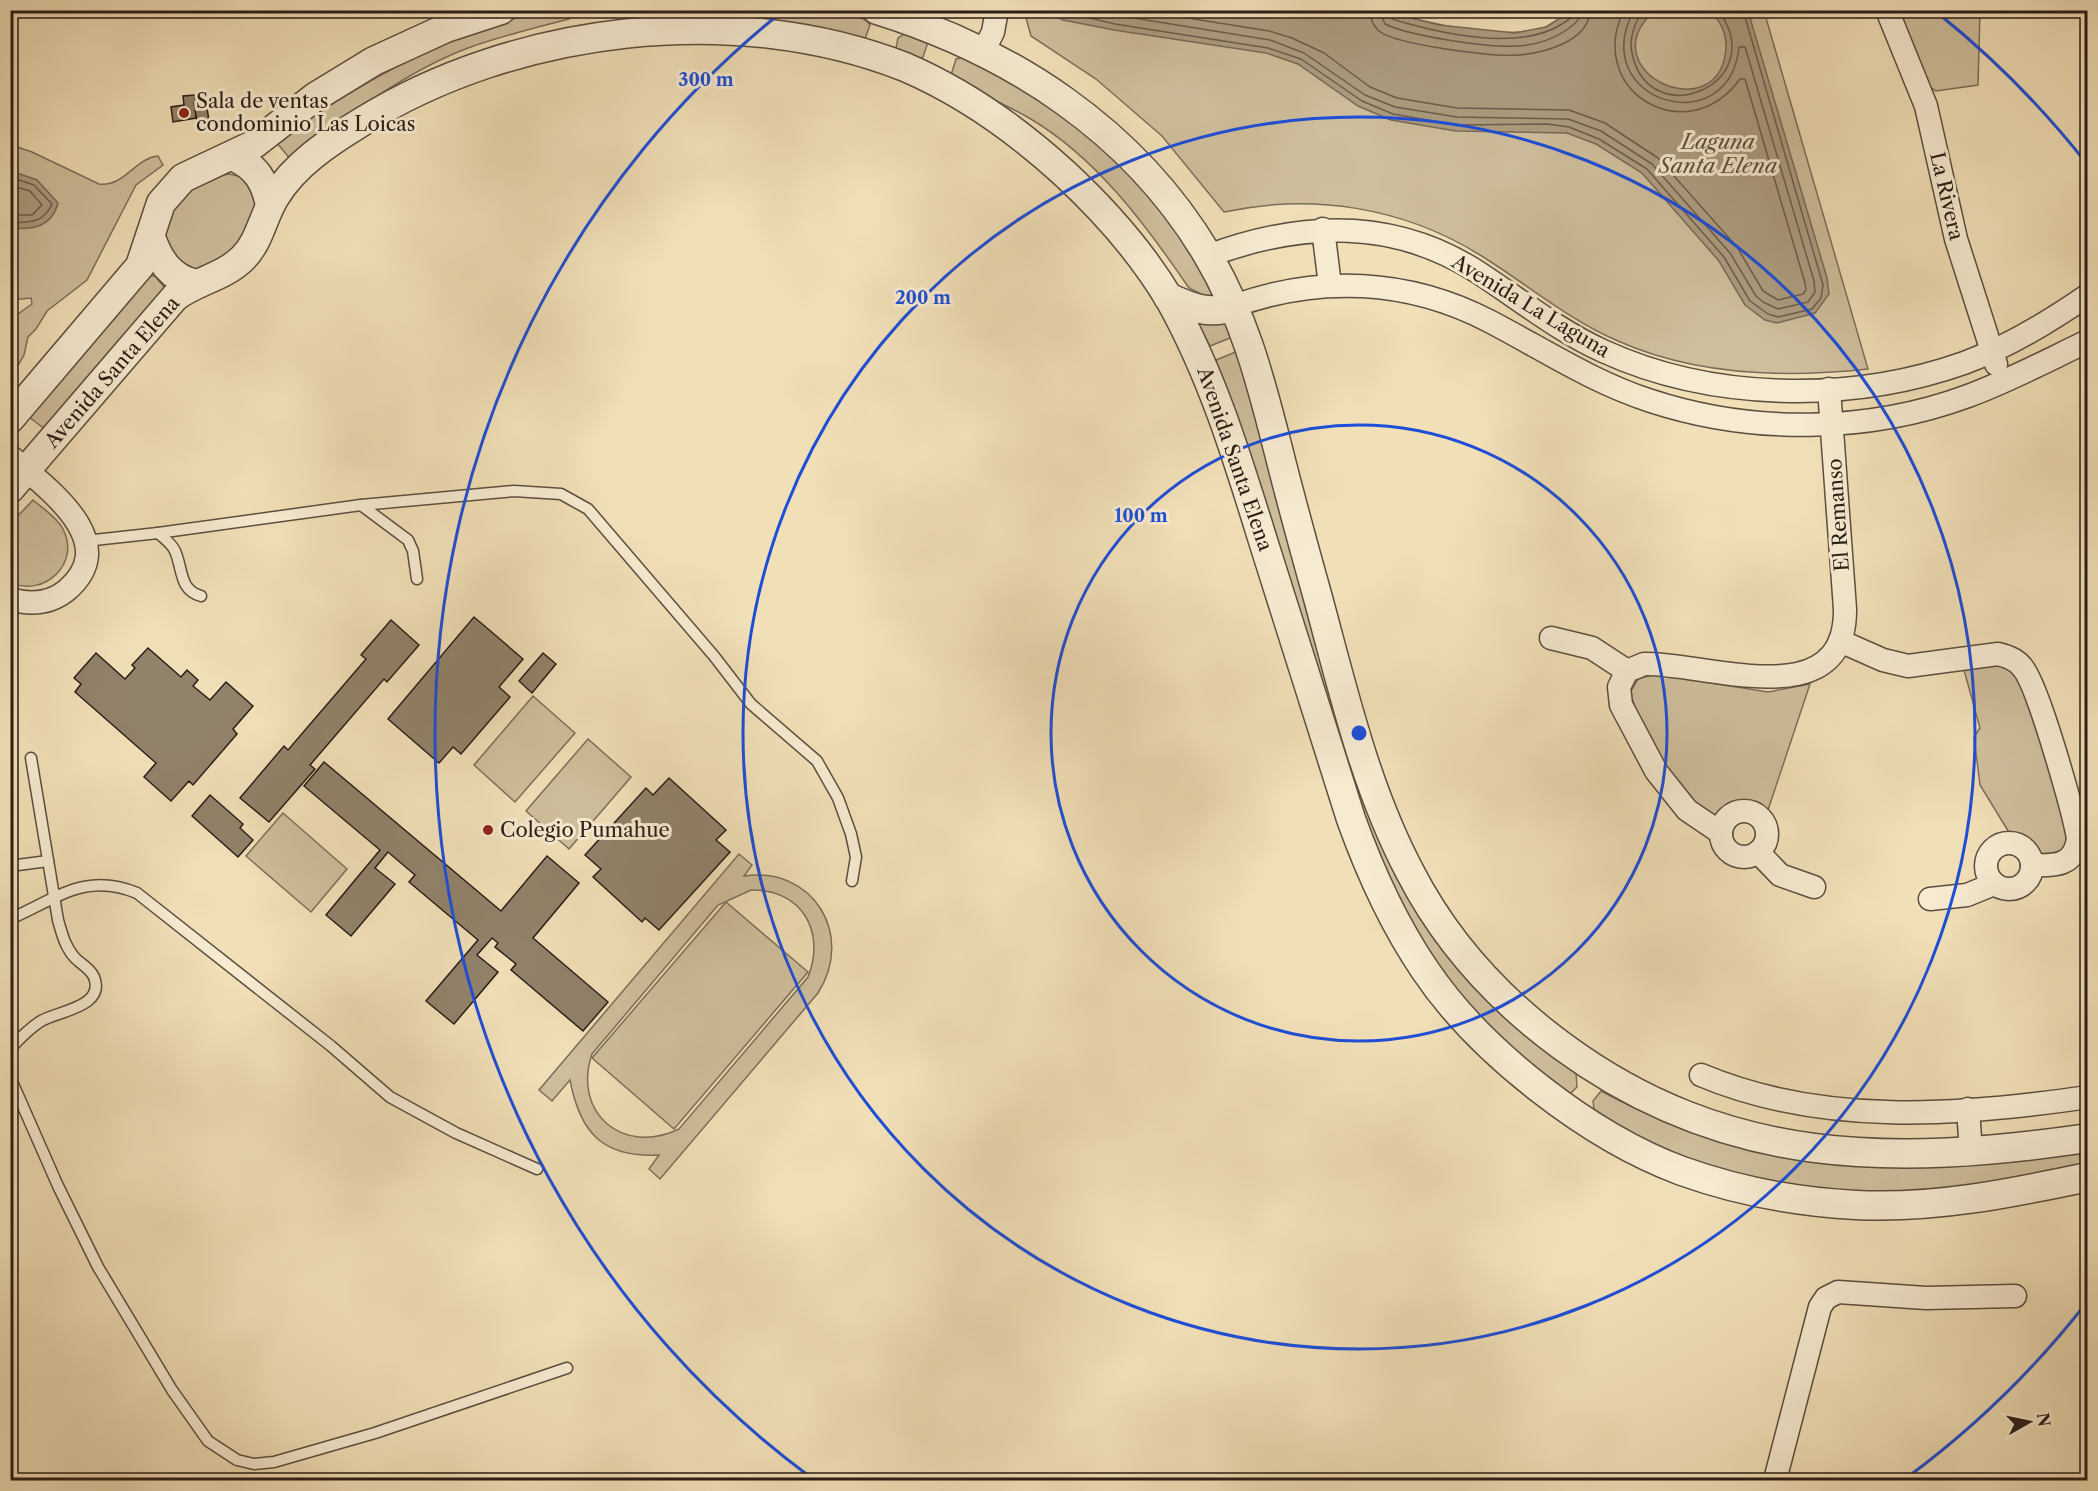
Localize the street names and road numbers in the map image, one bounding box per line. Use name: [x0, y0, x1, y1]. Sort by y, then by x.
street label: La Rivera: [1925, 150, 1969, 243]
street label: Avenida La Laguna: [1447, 249, 1615, 363]
street label: Avenida Santa Elena: [39, 291, 185, 454]
street label: Avenida Santa Elena: [1192, 363, 1278, 555]
street label: El Remanso: [1822, 458, 1854, 572]

